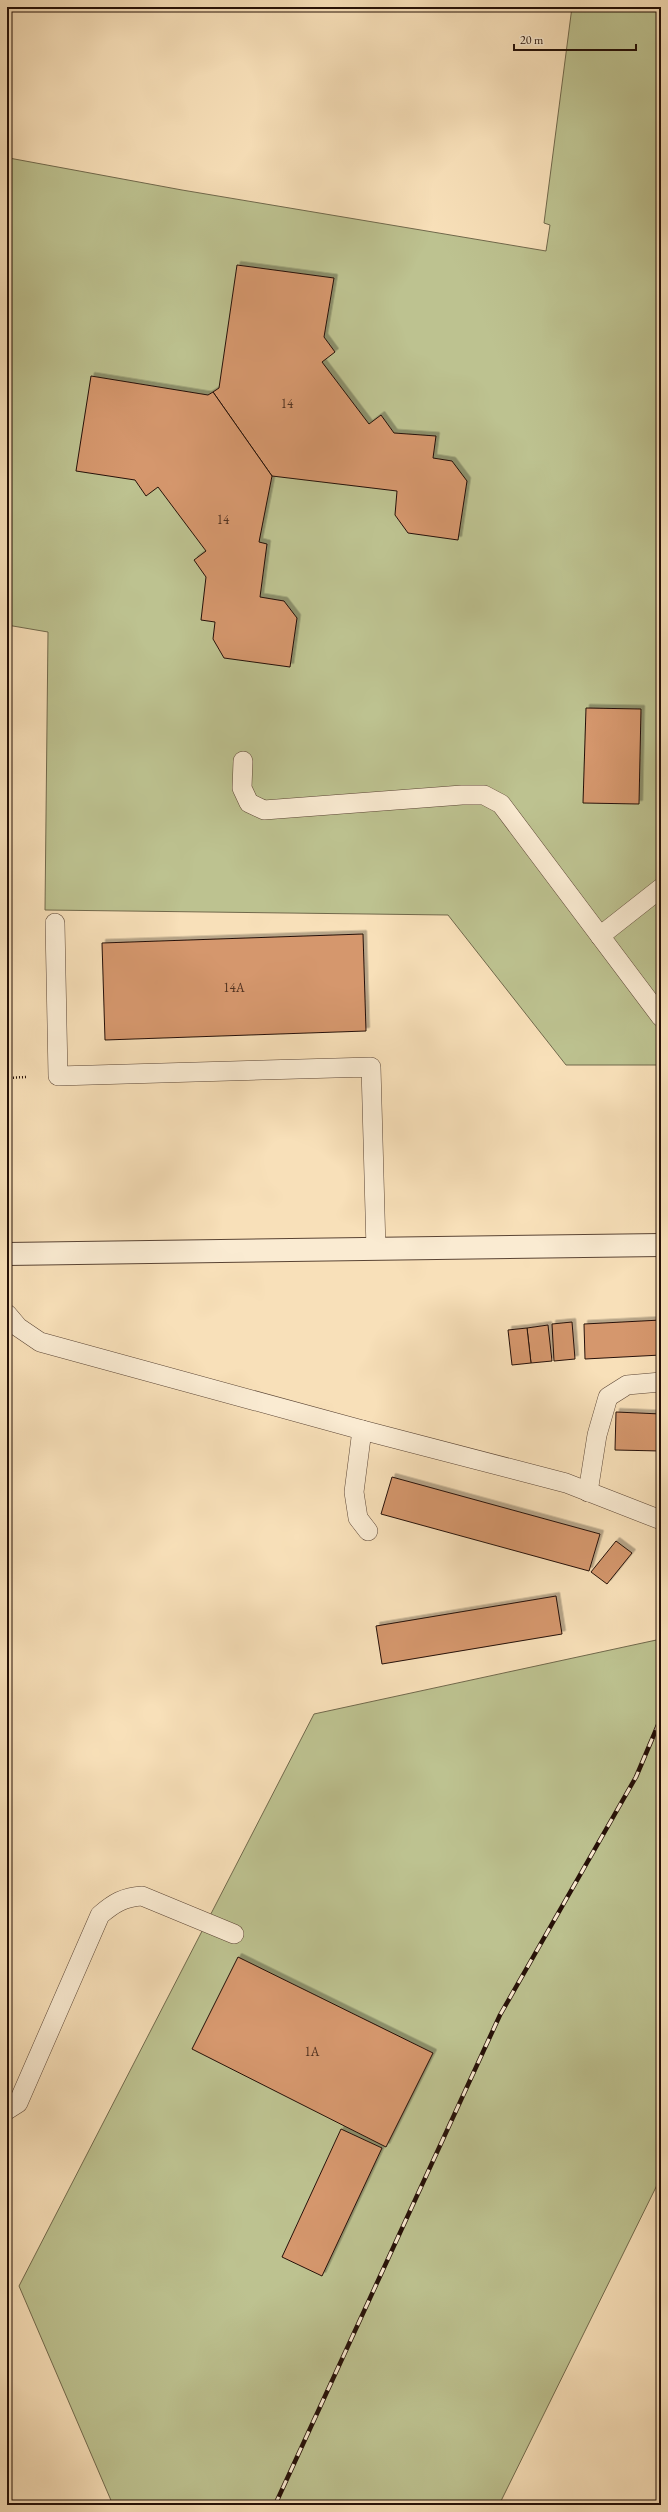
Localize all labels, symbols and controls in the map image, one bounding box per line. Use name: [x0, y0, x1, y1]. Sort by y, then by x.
scale bar: [514, 26, 636, 52]
text: 20 m: [520, 32, 544, 48]
house number: 14: [281, 395, 294, 412]
house number: 14: [217, 511, 230, 528]
house number: 14А: [223, 979, 246, 996]
house number: 1А: [304, 2043, 321, 2060]

